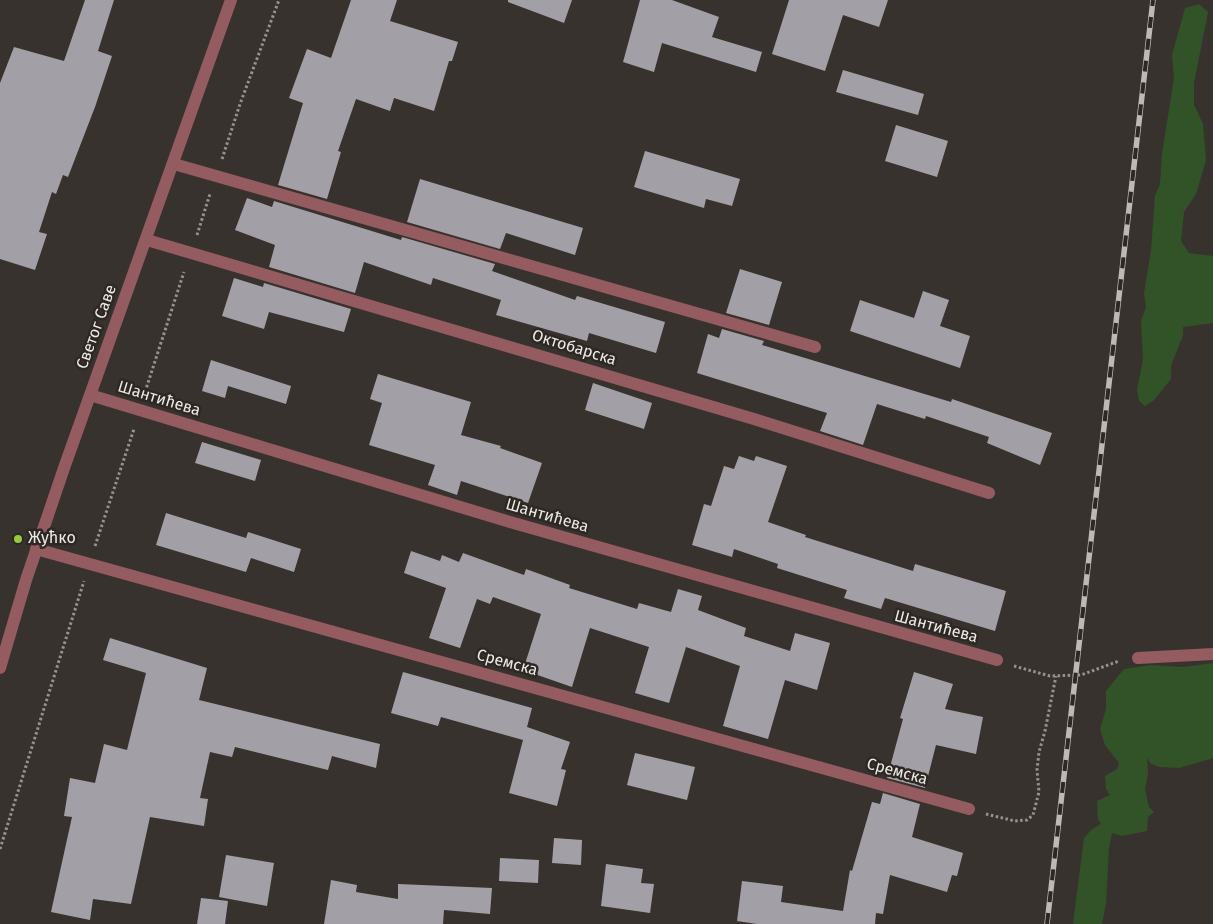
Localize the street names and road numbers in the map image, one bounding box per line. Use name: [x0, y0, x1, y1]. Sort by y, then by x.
street label: Светог Саве: [73, 282, 121, 372]
street label: Октобарска: [529, 326, 619, 370]
street label: Шантићева: [115, 377, 203, 421]
street label: Шантићева: [503, 495, 591, 537]
street label: Шантићева: [892, 607, 980, 647]
street label: Сремска: [474, 646, 540, 680]
street label: Сремска: [864, 755, 930, 789]

